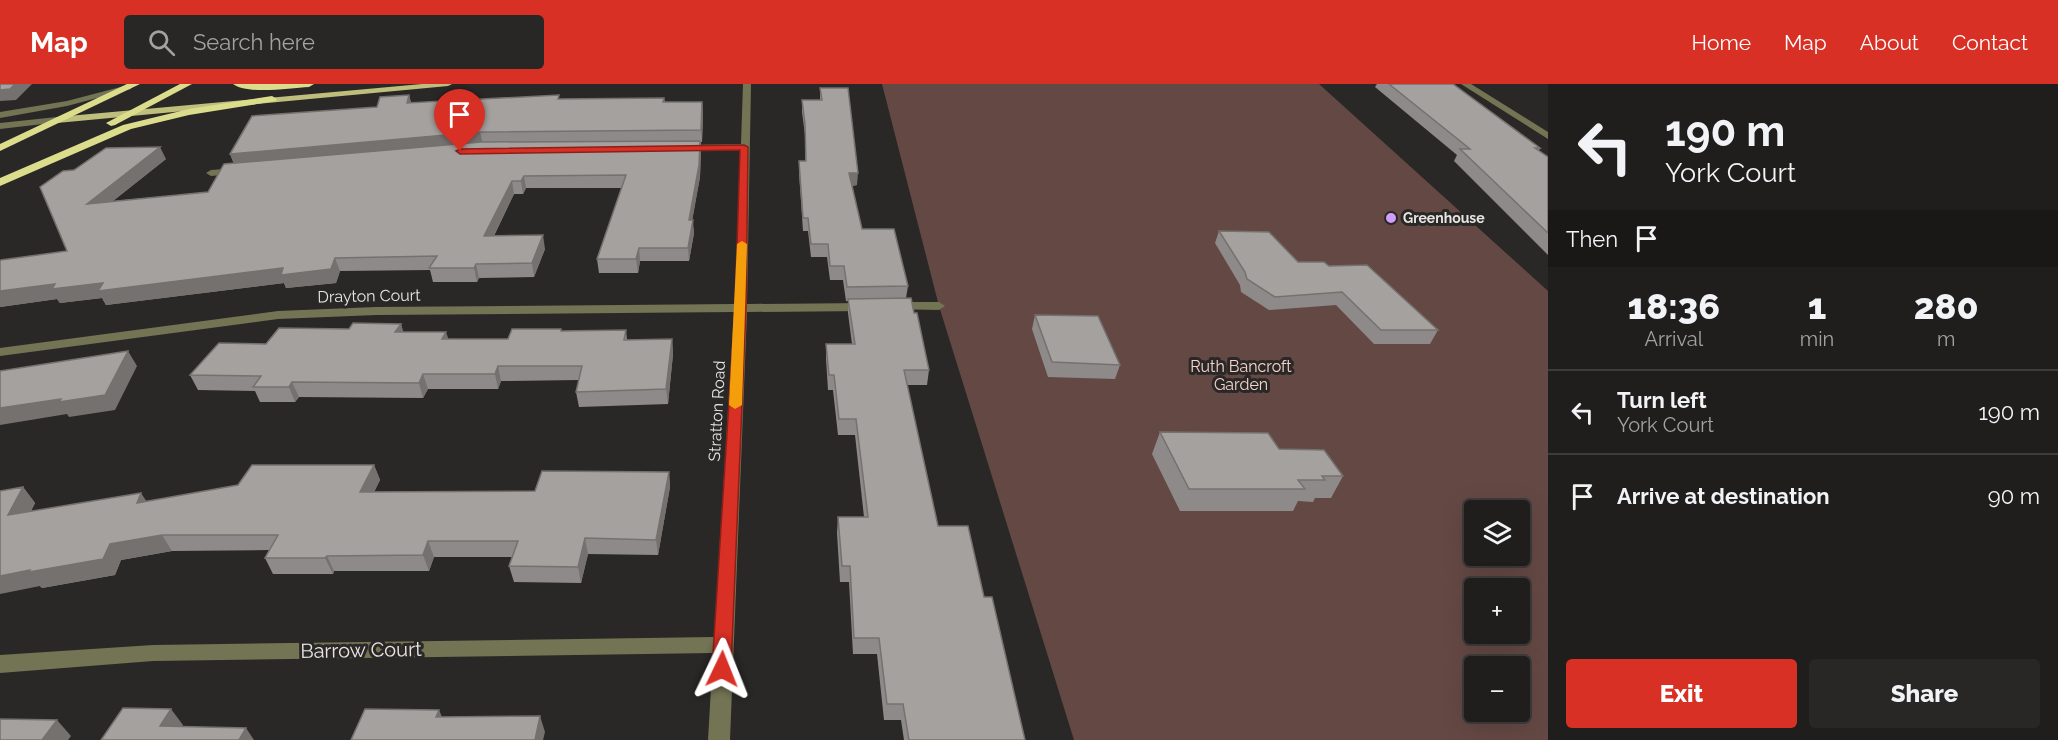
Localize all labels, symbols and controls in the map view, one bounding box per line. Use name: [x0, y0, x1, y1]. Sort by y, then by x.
search box: [124, 15, 544, 69]
text: Map: [30, 26, 88, 59]
icon: search: [145, 26, 178, 59]
text: Search here: [193, 29, 315, 55]
text: Home: [1692, 30, 1751, 55]
text: Map: [1784, 30, 1827, 55]
text: About: [1860, 30, 1919, 55]
text: Contact: [1952, 30, 2028, 55]
pin: [434, 89, 485, 151]
icon: arrive: [443, 98, 476, 131]
text: 190 m: [1665, 107, 1785, 156]
icon: left: [1566, 108, 1644, 186]
text: York Court: [1665, 157, 1796, 188]
place label: Greenhouse: [1403, 210, 1485, 226]
marker: Greenhouse: [1384, 211, 1398, 225]
icon: arrive: [1630, 222, 1663, 255]
text: Then: [1566, 226, 1618, 252]
text: 18:36: [1628, 285, 1720, 327]
text: 1: [1808, 285, 1826, 327]
text: 280: [1914, 285, 1979, 327]
street label: Drayton Court: [317, 286, 421, 306]
text: Arrival: [1645, 327, 1703, 351]
text: min: [1800, 327, 1834, 351]
text: m: [1937, 327, 1955, 351]
park label: Ruth Bancroft Garden: [1190, 357, 1292, 394]
street label: Stratton Road: [705, 360, 729, 462]
text: Turn left: [1617, 387, 1707, 413]
icon: left: [1566, 396, 1599, 429]
text: 190 m: [1978, 399, 2040, 425]
text: York Court: [1617, 413, 1714, 437]
icon: arrive: [1566, 480, 1599, 513]
text: Arrive at destination: [1617, 483, 1830, 509]
text: 90 m: [1988, 483, 2040, 509]
map controls: [1464, 500, 1530, 722]
button: layers: [1464, 500, 1530, 566]
button: +: [1464, 578, 1530, 644]
street label: Barrow Court: [300, 637, 422, 663]
position arrow: [690, 637, 754, 701]
button: −: [1464, 656, 1530, 722]
button: Exit: [1566, 659, 1797, 728]
button: Share: [1809, 659, 2040, 728]

